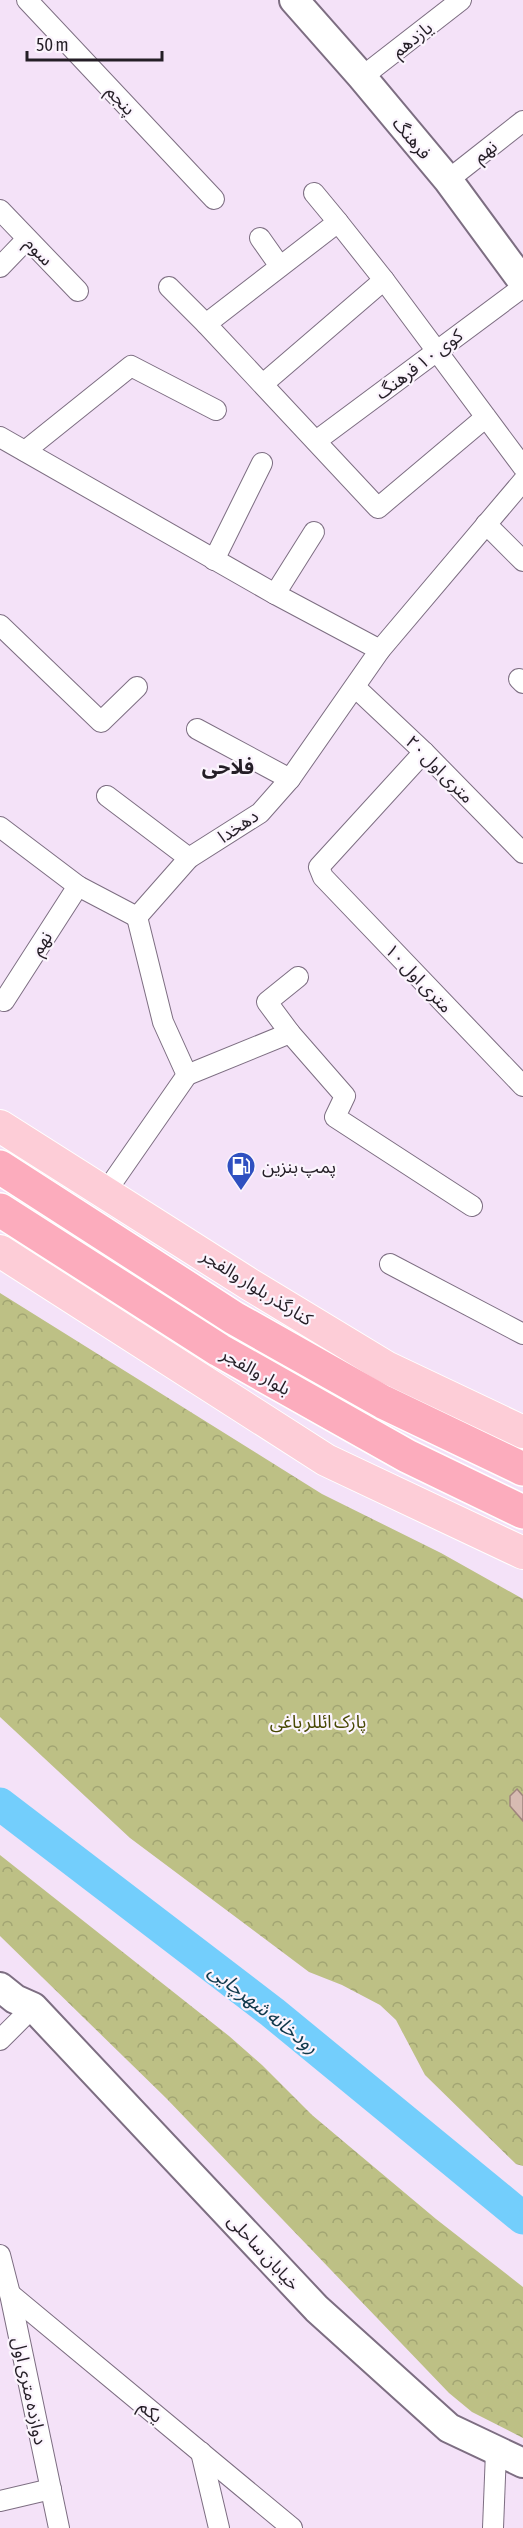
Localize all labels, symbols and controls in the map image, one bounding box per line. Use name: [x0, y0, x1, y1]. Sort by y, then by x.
street label: یازدهم: [388, 17, 438, 64]
scale bar: [27, 24, 162, 62]
text: 50 m: [36, 34, 68, 55]
street label: پنجم: [100, 81, 140, 121]
street label: فرهنگ: [388, 113, 436, 164]
street label: نهم: [469, 135, 503, 169]
street label: سوم: [18, 232, 57, 272]
street label: کوی ۱۰ فرهنگ: [371, 324, 468, 404]
street label: ۲۰ متری اول: [401, 731, 478, 808]
district label: فلاحی: [202, 755, 254, 779]
street label: دهخدا: [214, 805, 262, 847]
street label: نهم: [26, 927, 59, 960]
street label: ۱۰ متری اول: [380, 939, 457, 1017]
fuel station icon: پمپ بنزین: [225, 1150, 257, 1192]
place label: پمپ بنزین: [262, 1156, 336, 1178]
street label: کنارگذر بلوار والفجر: [196, 1244, 317, 1331]
street label: بلوار والفجر: [216, 1342, 294, 1400]
park label: پارک ائللر باغی: [270, 1711, 366, 1733]
water label: رودخانه شهرچایی: [203, 1958, 323, 2059]
street label: خیابان ساحلی: [223, 2210, 304, 2295]
street label: دوازده متری اول: [7, 2335, 52, 2447]
street label: یکم: [133, 2395, 167, 2429]

